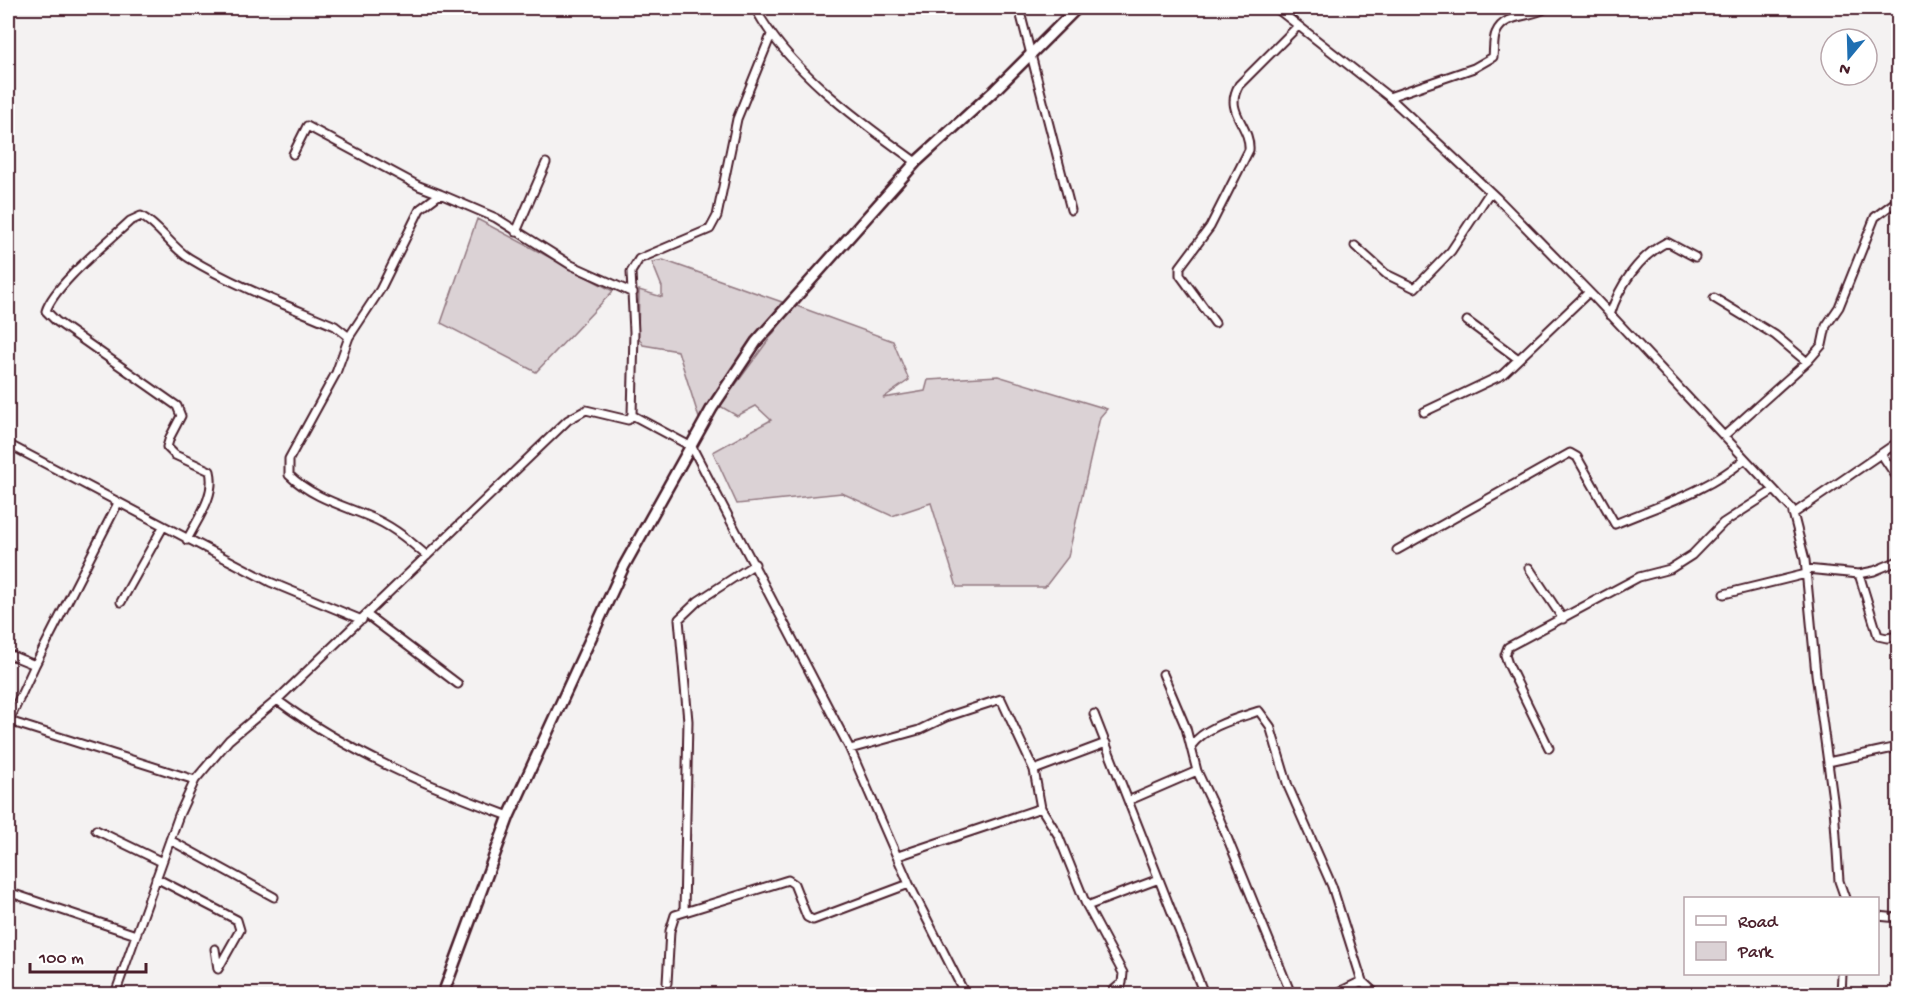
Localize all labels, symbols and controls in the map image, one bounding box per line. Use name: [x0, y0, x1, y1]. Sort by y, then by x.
north arrow: [1819, 27, 1879, 87]
text: N: [1837, 57, 1853, 79]
legend: [1684, 897, 1879, 975]
text: Road: [1738, 913, 1779, 934]
scale bar: [30, 936, 146, 974]
text: Park: [1737, 943, 1774, 964]
text: 100 m: [38, 949, 84, 970]

